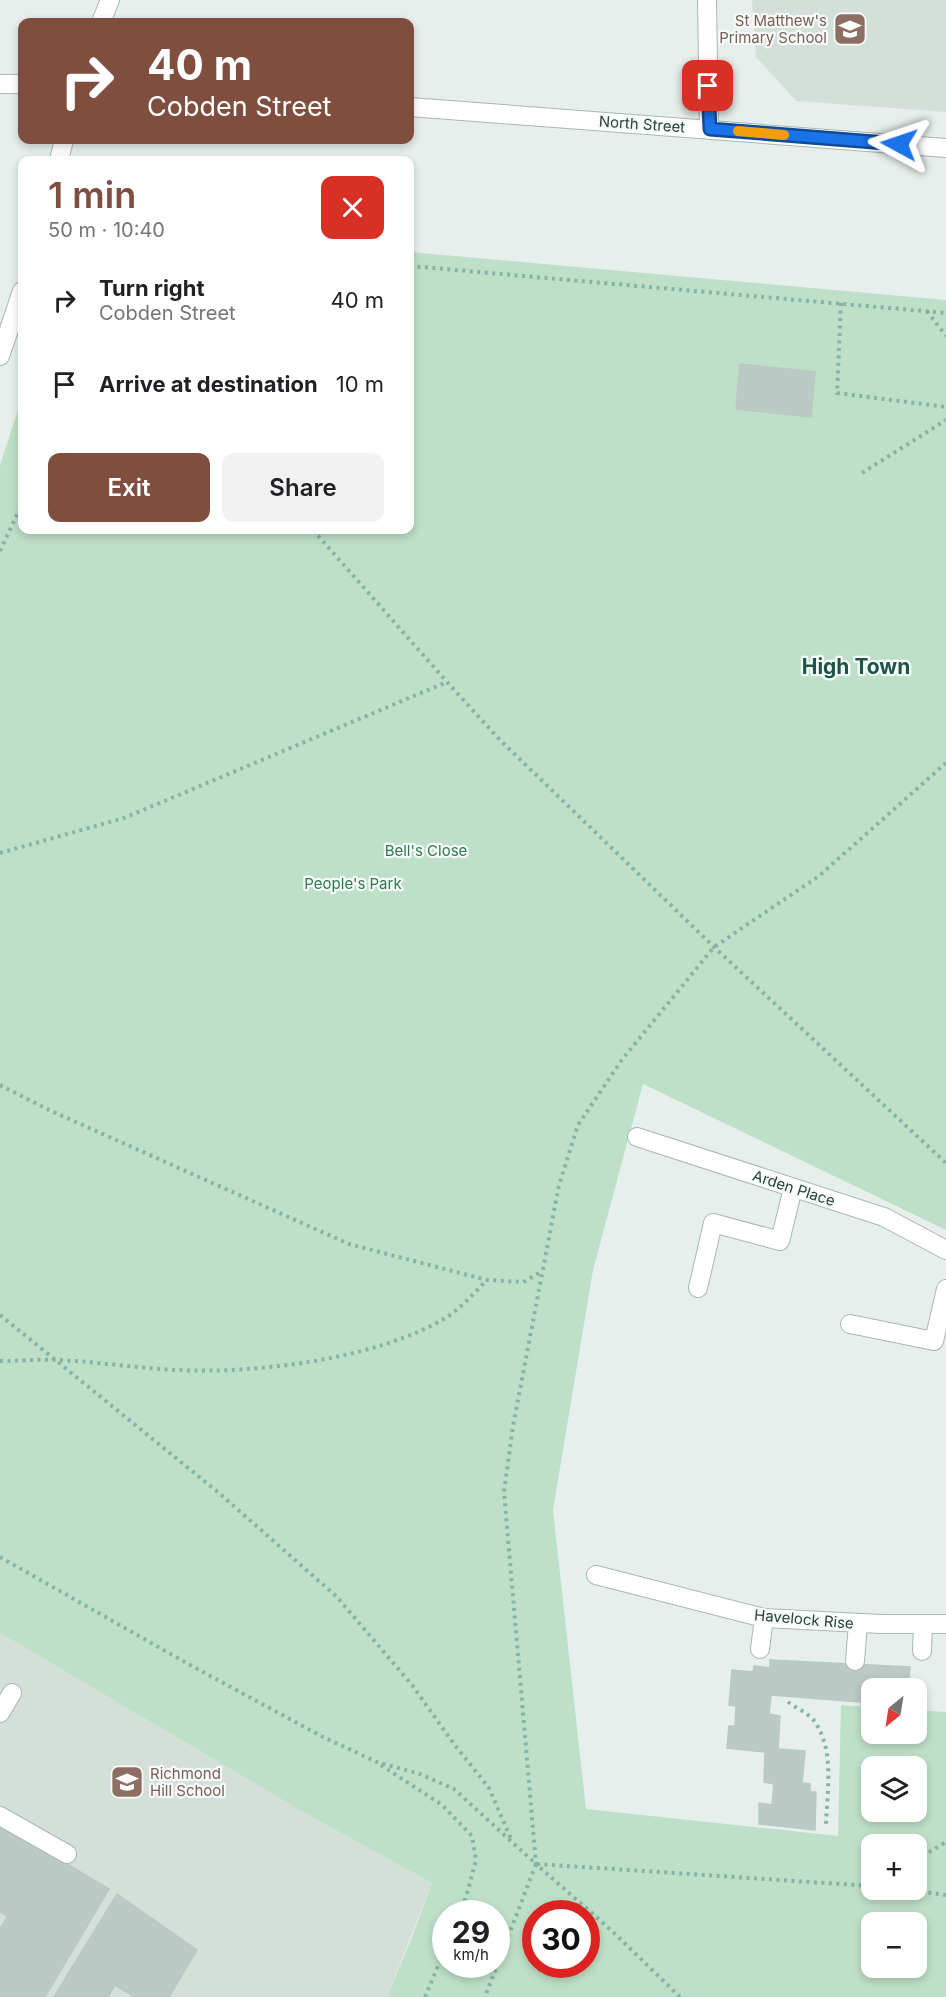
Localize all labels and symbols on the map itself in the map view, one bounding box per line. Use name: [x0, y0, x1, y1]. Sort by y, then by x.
place label: St Matthew's Primary School: [719, 11, 827, 47]
school or university icon: St Matthew's Primary School: [832, 11, 868, 47]
pin: [682, 60, 733, 111]
street label: North Street: [598, 112, 686, 137]
position arrow: [867, 112, 931, 176]
district label: High Town: [802, 654, 910, 679]
park label: Bell's Close: [385, 841, 467, 860]
park label: People's Park: [304, 874, 402, 893]
street label: Arden Place: [750, 1166, 838, 1210]
street label: Havelock Rise: [753, 1605, 855, 1633]
north arrow: [861, 1678, 927, 1744]
school or university icon: Richmond Hill School: [109, 1764, 145, 1800]
place label: Richmond Hill School: [150, 1764, 225, 1800]
speed limit sign: 30: [522, 1900, 600, 1978]

